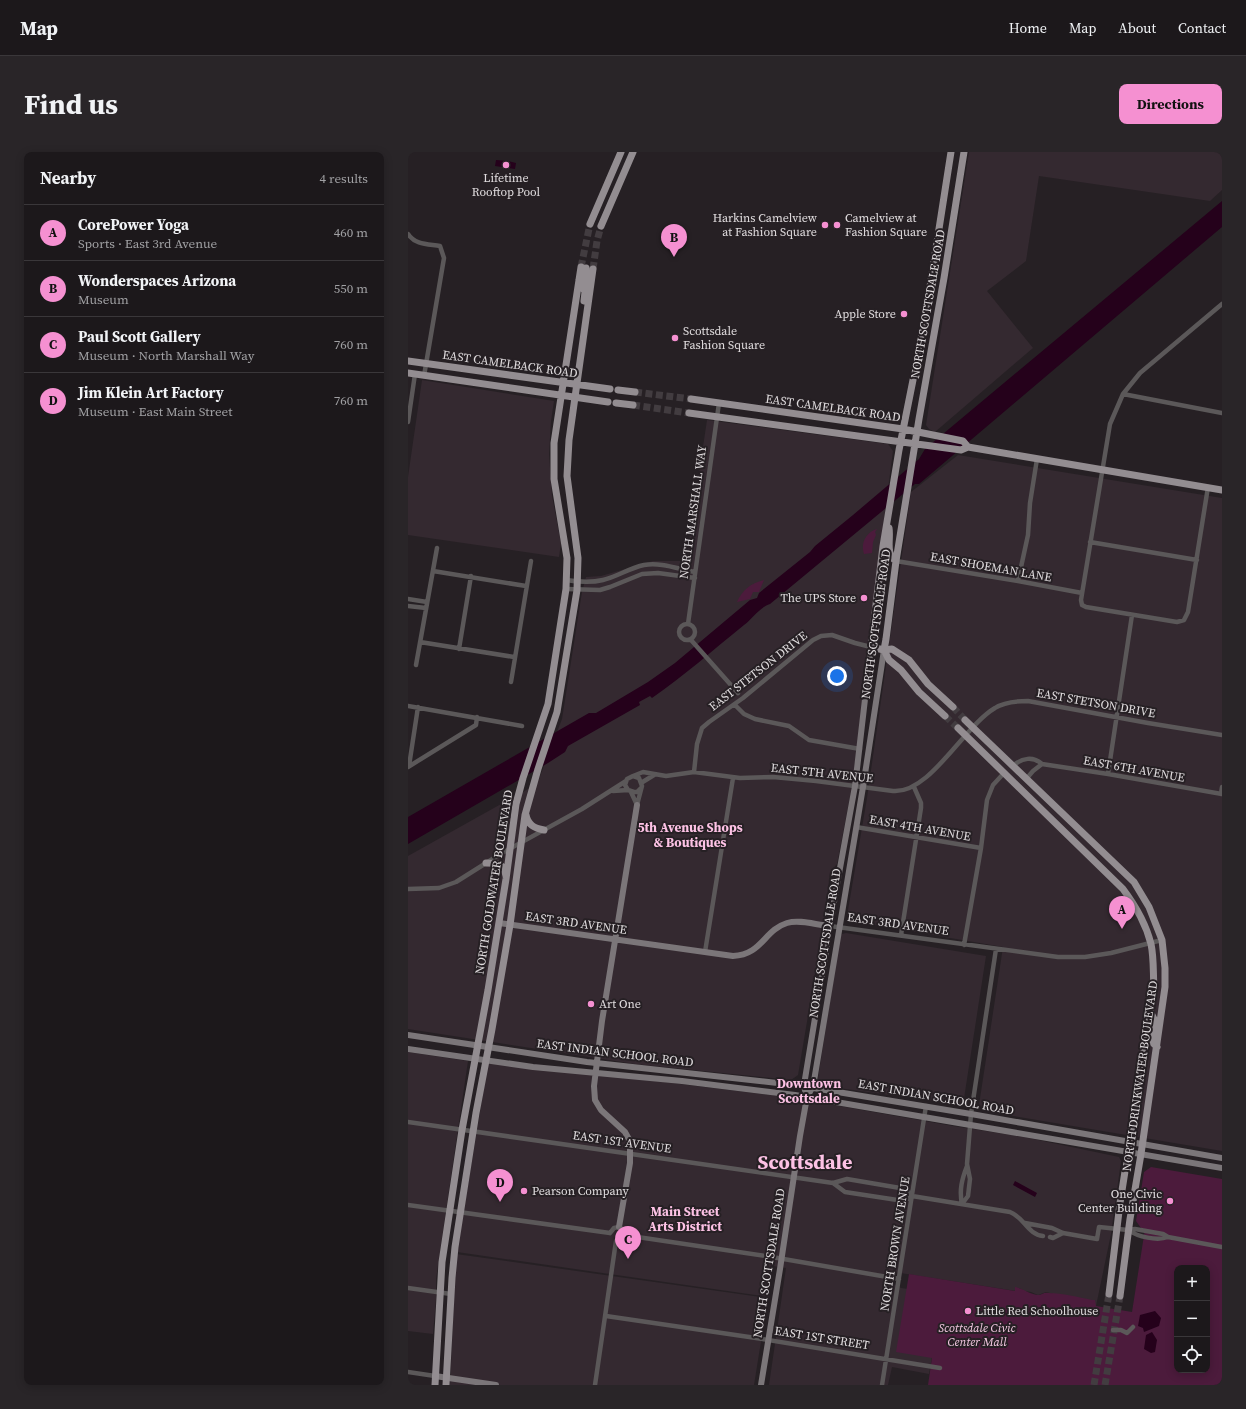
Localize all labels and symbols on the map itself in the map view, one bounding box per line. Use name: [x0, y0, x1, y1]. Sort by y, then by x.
marker: Lifetime Rooftop Pool: [501, 160, 511, 170]
place label: Lifetime Rooftop Pool: [472, 170, 541, 200]
place label: Harkins Camelview at Fashion Square: [713, 210, 818, 240]
place label: Camelview at Fashion Square: [845, 210, 927, 240]
marker: Harkins Camelview at Fashion Square: [820, 220, 830, 230]
marker: Camelview at Fashion Square: [832, 220, 842, 230]
pin: B: [661, 224, 687, 257]
street label: NORTH SCOTTSDALE ROAD: [907, 228, 949, 380]
place label: Apple Store: [835, 306, 896, 322]
marker: Apple Store: [899, 309, 909, 319]
place label: Scottsdale Fashion Square: [683, 323, 765, 353]
marker: Scottsdale Fashion Square: [670, 333, 680, 343]
street label: EAST CAMELBACK ROAD: [441, 347, 579, 381]
street label: EAST CAMELBACK ROAD: [764, 391, 902, 425]
street label: NORTH MARSHALL WAY: [676, 444, 710, 580]
street label: NORTH SCOTTSDALE ROAD: [858, 548, 894, 700]
street label: EAST SHOEMAN LANE: [929, 548, 1053, 586]
place label: The UPS Store: [780, 590, 856, 606]
marker: The UPS Store: [859, 593, 869, 603]
street label: EAST STETSON DRIVE: [706, 628, 810, 714]
your location: [827, 666, 847, 686]
street label: EAST STETSON DRIVE: [1035, 685, 1157, 721]
street label: EAST 6TH AVENUE: [1082, 752, 1186, 786]
street label: EAST 5TH AVENUE: [770, 760, 874, 786]
street label: NORTH GOLDWATER BOULEVARD: [472, 789, 516, 975]
street label: EAST 4TH AVENUE: [868, 811, 972, 845]
district label: 5th Avenue Shops & Boutiques: [637, 819, 743, 851]
street label: NORTH SCOTTSDALE ROAD: [805, 867, 845, 1019]
pin: A: [1109, 896, 1135, 929]
street label: EAST 3RD AVENUE: [524, 908, 628, 938]
street label: EAST 3RD AVENUE: [846, 909, 950, 939]
street label: NORTH DRINKWATER BOULEVARD: [1119, 980, 1161, 1172]
place label: Art One: [599, 996, 641, 1012]
marker: Art One: [586, 999, 596, 1009]
street label: EAST INDIAN SCHOOL ROAD: [536, 1035, 694, 1071]
district label: Downtown Scottsdale: [777, 1075, 841, 1107]
street label: EAST INDIAN SCHOOL ROAD: [857, 1075, 1015, 1119]
street label: EAST 1ST AVENUE: [572, 1127, 672, 1157]
district label: Scottsdale: [758, 1148, 852, 1176]
pin: D: [487, 1169, 513, 1202]
street label: NORTH BROWN AVENUE: [876, 1176, 914, 1312]
place label: Pearson Company: [532, 1183, 629, 1199]
marker: Pearson Company: [519, 1186, 529, 1196]
place label: One Civic Center Building: [1078, 1186, 1162, 1216]
street label: NORTH SCOTTSDALE ROAD: [749, 1187, 789, 1339]
marker: One Civic Center Building: [1165, 1196, 1175, 1206]
district label: Main Street Arts District: [648, 1203, 722, 1235]
pin: C: [615, 1226, 641, 1259]
place label: Little Red Schoolhouse: [976, 1303, 1098, 1319]
marker: Little Red Schoolhouse: [963, 1306, 973, 1316]
park label: Scottsdale Civic Center Mall: [938, 1320, 1016, 1350]
street label: EAST 1ST STREET: [773, 1323, 871, 1354]

